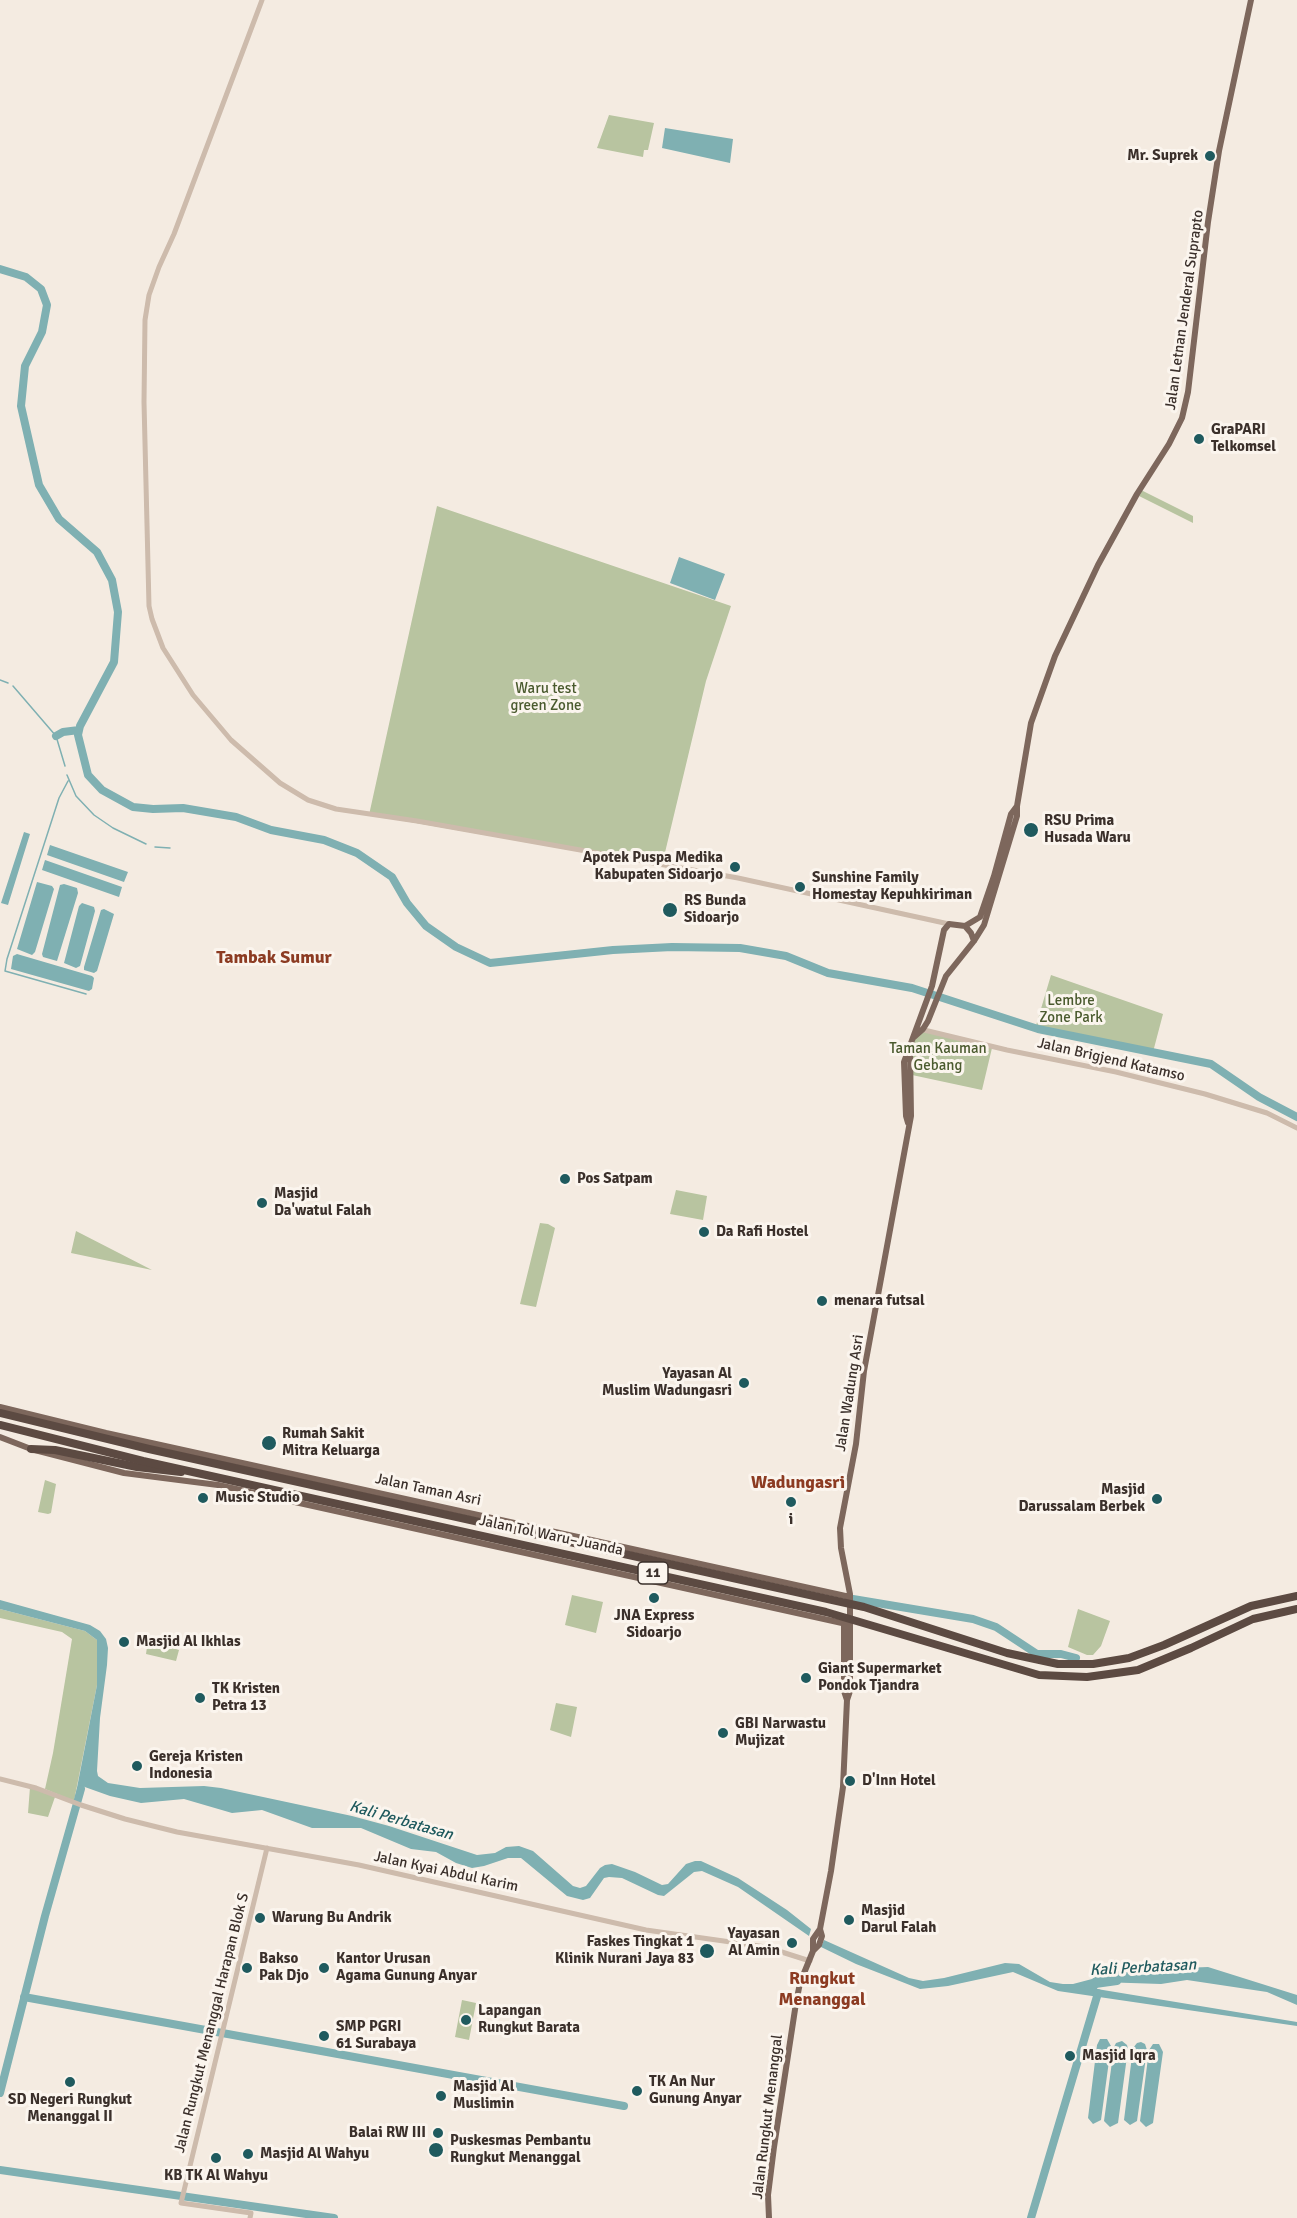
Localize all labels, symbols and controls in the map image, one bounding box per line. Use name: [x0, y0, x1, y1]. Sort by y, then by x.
place label: Mr. Suprek: [1127, 147, 1198, 165]
marker: Mr. Suprek: [1203, 149, 1217, 163]
street label: Jalan Letnan Jenderal Suprapto: [1162, 209, 1208, 411]
place label: GraPARI Telkomsel: [1211, 421, 1276, 456]
marker: GraPARI Telkomsel: [1192, 432, 1206, 446]
park label: Waru test green Zone: [510, 680, 582, 715]
place label: RSU Prima Husada Waru: [1044, 812, 1131, 847]
marker: RSU Prima Husada Waru: [1022, 821, 1040, 839]
place label: Apotek Puspa Medika Kabupaten Sidoarjo: [583, 849, 723, 884]
marker: Apotek Puspa Medika Kabupaten Sidoarjo: [728, 860, 742, 874]
place label: Sunshine Family Homestay Kepuhkiriman: [812, 869, 972, 904]
marker: Sunshine Family Homestay Kepuhkiriman: [793, 880, 807, 894]
place label: RS Bunda Sidoarjo: [684, 892, 746, 927]
marker: RS Bunda Sidoarjo: [661, 901, 679, 919]
district label: Tambak Sumur: [216, 947, 332, 969]
park label: Lembre Zone Park: [1039, 992, 1103, 1027]
street label: Jalan Brigjend Katamso: [1036, 1034, 1186, 1086]
park label: Taman Kauman Gebang: [889, 1040, 987, 1075]
place label: Pos Satpam: [577, 1170, 653, 1188]
marker: Pos Satpam: [558, 1172, 572, 1186]
place label: Masjid Da'watul Falah: [274, 1185, 371, 1220]
marker: Masjid Da'watul Falah: [255, 1196, 269, 1210]
place label: Da Rafi Hostel: [716, 1223, 808, 1241]
marker: Da Rafi Hostel: [697, 1225, 711, 1239]
place label: menara futsal: [834, 1292, 925, 1310]
marker: menara futsal: [815, 1294, 829, 1308]
street label: Jalan Wadung Asri: [832, 1333, 868, 1453]
place label: Yayasan Al Muslim Wadungasri: [602, 1365, 732, 1400]
marker: Yayasan Al Muslim Wadungasri: [737, 1376, 751, 1390]
place label: Rumah Sakit Mitra Keluarga: [282, 1425, 380, 1460]
marker: Rumah Sakit Mitra Keluarga: [260, 1434, 278, 1452]
street label: Jalan Taman Asri: [373, 1470, 483, 1510]
district label: Wadungasri: [751, 1472, 845, 1494]
place label: Masjid Darussalam Berbek: [1018, 1481, 1145, 1516]
place label: Music Studio: [215, 1489, 300, 1507]
marker: Music Studio: [196, 1491, 210, 1505]
marker: Masjid Darussalam Berbek: [1150, 1492, 1164, 1506]
marker: i: [784, 1495, 798, 1509]
place label: i: [789, 1511, 793, 1529]
street label: Jalan Tol Waru–Juanda: [477, 1512, 625, 1560]
road number: 11: [638, 1562, 668, 1584]
marker: JNA Express Sidoarjo: [647, 1591, 661, 1605]
place label: JNA Express Sidoarjo: [614, 1607, 694, 1642]
place label: Masjid Al Ikhlas: [136, 1633, 241, 1651]
marker: Masjid Al Ikhlas: [117, 1635, 131, 1649]
place label: Giant Supermarket Pondok Tjandra: [818, 1660, 942, 1695]
marker: Giant Supermarket Pondok Tjandra: [799, 1671, 813, 1685]
place label: TK Kristen Petra 13: [212, 1680, 280, 1715]
marker: TK Kristen Petra 13: [193, 1691, 207, 1705]
place label: GBI Narwastu Mujizat: [735, 1715, 826, 1750]
marker: GBI Narwastu Mujizat: [716, 1726, 730, 1740]
place label: Gereja Kristen Indonesia: [149, 1748, 243, 1783]
marker: Gereja Kristen Indonesia: [130, 1759, 144, 1773]
place label: D'Inn Hotel: [862, 1772, 936, 1790]
marker: D'Inn Hotel: [843, 1774, 857, 1788]
water label: Kali Perbatasan: [347, 1797, 455, 1845]
street label: Jalan Kyai Abdul Karim: [372, 1848, 520, 1896]
street label: Jalan Rungkut Menanggal Harapan Blok S: [171, 1891, 253, 2155]
place label: Masjid Darul Falah: [861, 1902, 936, 1937]
place label: Warung Bu Andrik: [272, 1909, 392, 1927]
marker: Warung Bu Andrik: [253, 1911, 267, 1925]
marker: Masjid Darul Falah: [842, 1913, 856, 1927]
place label: Yayasan Al Amin: [728, 1925, 780, 1960]
place label: Faskes Tingkat 1 Klinik Nurani Jaya 83: [555, 1933, 694, 1968]
marker: Yayasan Al Amin: [785, 1936, 799, 1950]
marker: Faskes Tingkat 1 Klinik Nurani Jaya 83: [698, 1942, 716, 1960]
place label: Bakso Pak Djo: [259, 1950, 309, 1985]
place label: Kantor Urusan Agama Gunung Anyar: [336, 1950, 477, 1985]
water label: Kali Perbatasan: [1089, 1956, 1197, 1980]
marker: Bakso Pak Djo: [240, 1961, 254, 1975]
marker: Kantor Urusan Agama Gunung Anyar: [317, 1961, 331, 1975]
district label: Rungkut Menanggal: [778, 1968, 866, 2010]
place label: Lapangan Rungkut Barata: [478, 2002, 580, 2037]
marker: Lapangan Rungkut Barata: [459, 2013, 473, 2027]
place label: SMP PGRI 61 Surabaya: [336, 2018, 416, 2053]
marker: SMP PGRI 61 Surabaya: [317, 2029, 331, 2043]
street label: Jalan Rungkut Menanggal: [749, 2034, 787, 2200]
place label: Masjid Iqra: [1082, 2047, 1156, 2065]
marker: Masjid Iqra: [1063, 2049, 1077, 2063]
place label: TK An Nur Gunung Anyar: [649, 2073, 742, 2108]
marker: SD Negeri Rungkut Menanggal II: [63, 2075, 77, 2089]
place label: Masjid Al Muslimin: [453, 2078, 514, 2113]
marker: TK An Nur Gunung Anyar: [630, 2084, 644, 2098]
marker: Masjid Al Muslimin: [434, 2089, 448, 2103]
place label: SD Negeri Rungkut Menanggal II: [8, 2091, 132, 2126]
place label: Balai RW III: [349, 2124, 426, 2142]
marker: Balai RW III: [431, 2126, 445, 2140]
place label: Puskesmas Pembantu Rungkut Menanggal: [450, 2132, 591, 2167]
marker: Puskesmas Pembantu Rungkut Menanggal: [427, 2141, 445, 2159]
place label: Masjid Al Wahyu: [260, 2145, 369, 2163]
marker: Masjid Al Wahyu: [241, 2147, 255, 2161]
marker: KB TK Al Wahyu: [209, 2151, 223, 2165]
place label: KB TK Al Wahyu: [164, 2167, 268, 2185]

